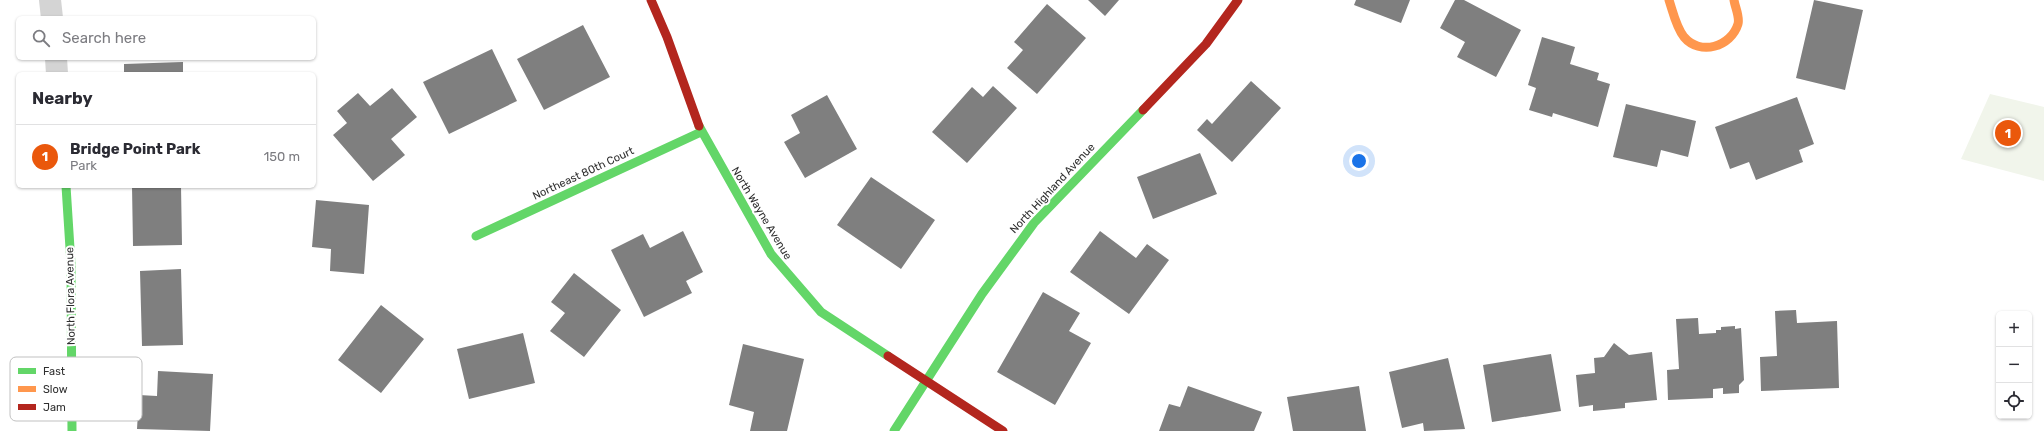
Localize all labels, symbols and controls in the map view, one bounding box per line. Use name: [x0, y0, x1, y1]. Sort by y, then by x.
search box: [16, 16, 316, 60]
icon: search: [30, 27, 52, 49]
text: Search here: [62, 29, 146, 47]
text: Nearby: [32, 88, 93, 108]
pin: 1: [1995, 118, 2021, 148]
text: Bridge Point Park: [70, 140, 200, 158]
street label: North Highland Avenue: [1007, 141, 1098, 236]
street label: Northeast 80th Court: [530, 144, 637, 203]
text: 1: [42, 149, 48, 164]
text: 150 m: [264, 149, 300, 164]
your location: [1349, 151, 1369, 171]
text: Park: [70, 158, 97, 173]
street label: North Wayne Avenue: [729, 164, 794, 262]
street label: North Flora Avenue: [63, 247, 78, 345]
map controls: [1996, 311, 2032, 419]
button: +: [1996, 311, 2032, 347]
button: −: [1996, 347, 2032, 383]
legend: [10, 357, 142, 421]
text: Fast: [43, 365, 66, 378]
text: Slow: [43, 383, 68, 396]
button: locate: [1996, 383, 2032, 419]
text: Jam: [43, 401, 66, 414]

